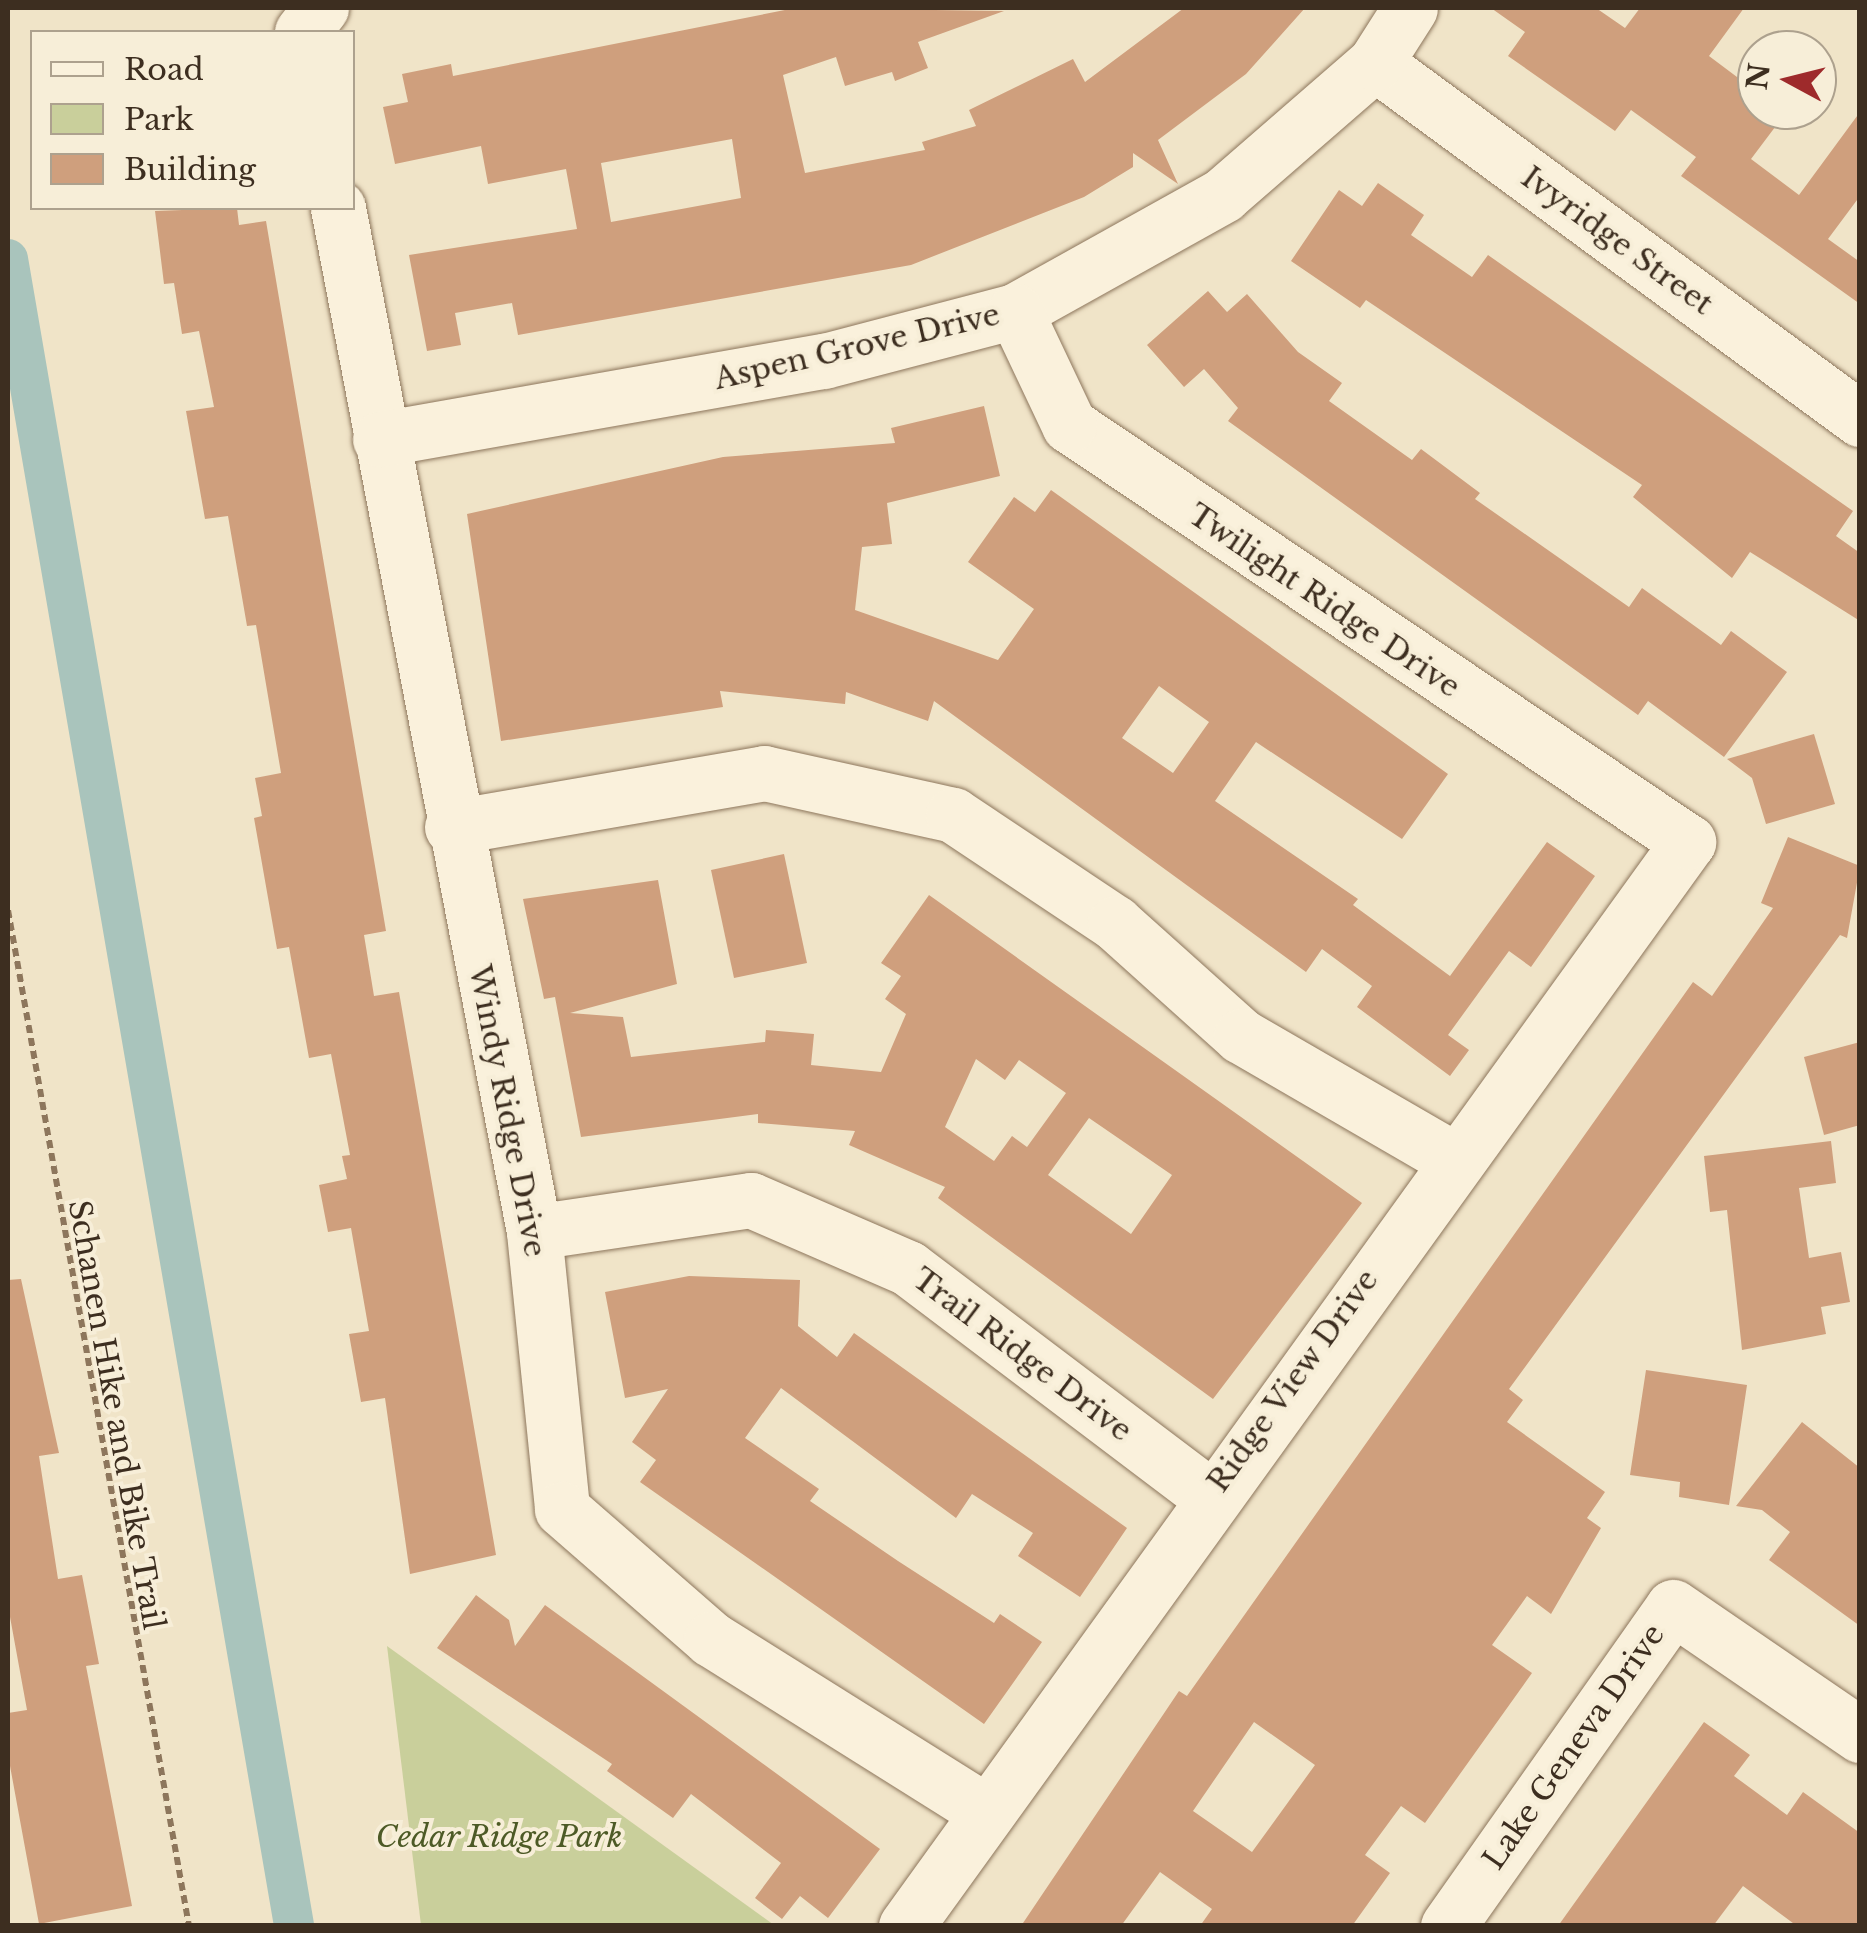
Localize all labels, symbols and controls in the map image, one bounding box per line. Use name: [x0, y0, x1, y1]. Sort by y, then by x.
legend: [30, 30, 355, 210]
north arrow: [1737, 30, 1837, 130]
text: Road: [124, 51, 204, 88]
text: N: [1740, 61, 1778, 92]
text: Park: [124, 101, 194, 138]
text: Building: [124, 151, 256, 188]
street label: Ivyridge Street: [1514, 160, 1720, 322]
street label: Aspen Grove Drive: [711, 297, 1003, 397]
street label: Twilight Ridge Drive: [1181, 497, 1467, 705]
street label: Windy Ridge Drive: [461, 962, 553, 1260]
street label: Schanen Hike and Bike Trail: [60, 1197, 172, 1633]
street label: Trail Ridge Drive: [905, 1261, 1139, 1449]
street label: Ridge View Drive: [1200, 1262, 1386, 1500]
street label: Lake Geneva Drive: [1476, 1617, 1672, 1877]
park label: Cedar Ridge Park: [375, 1819, 623, 1855]

